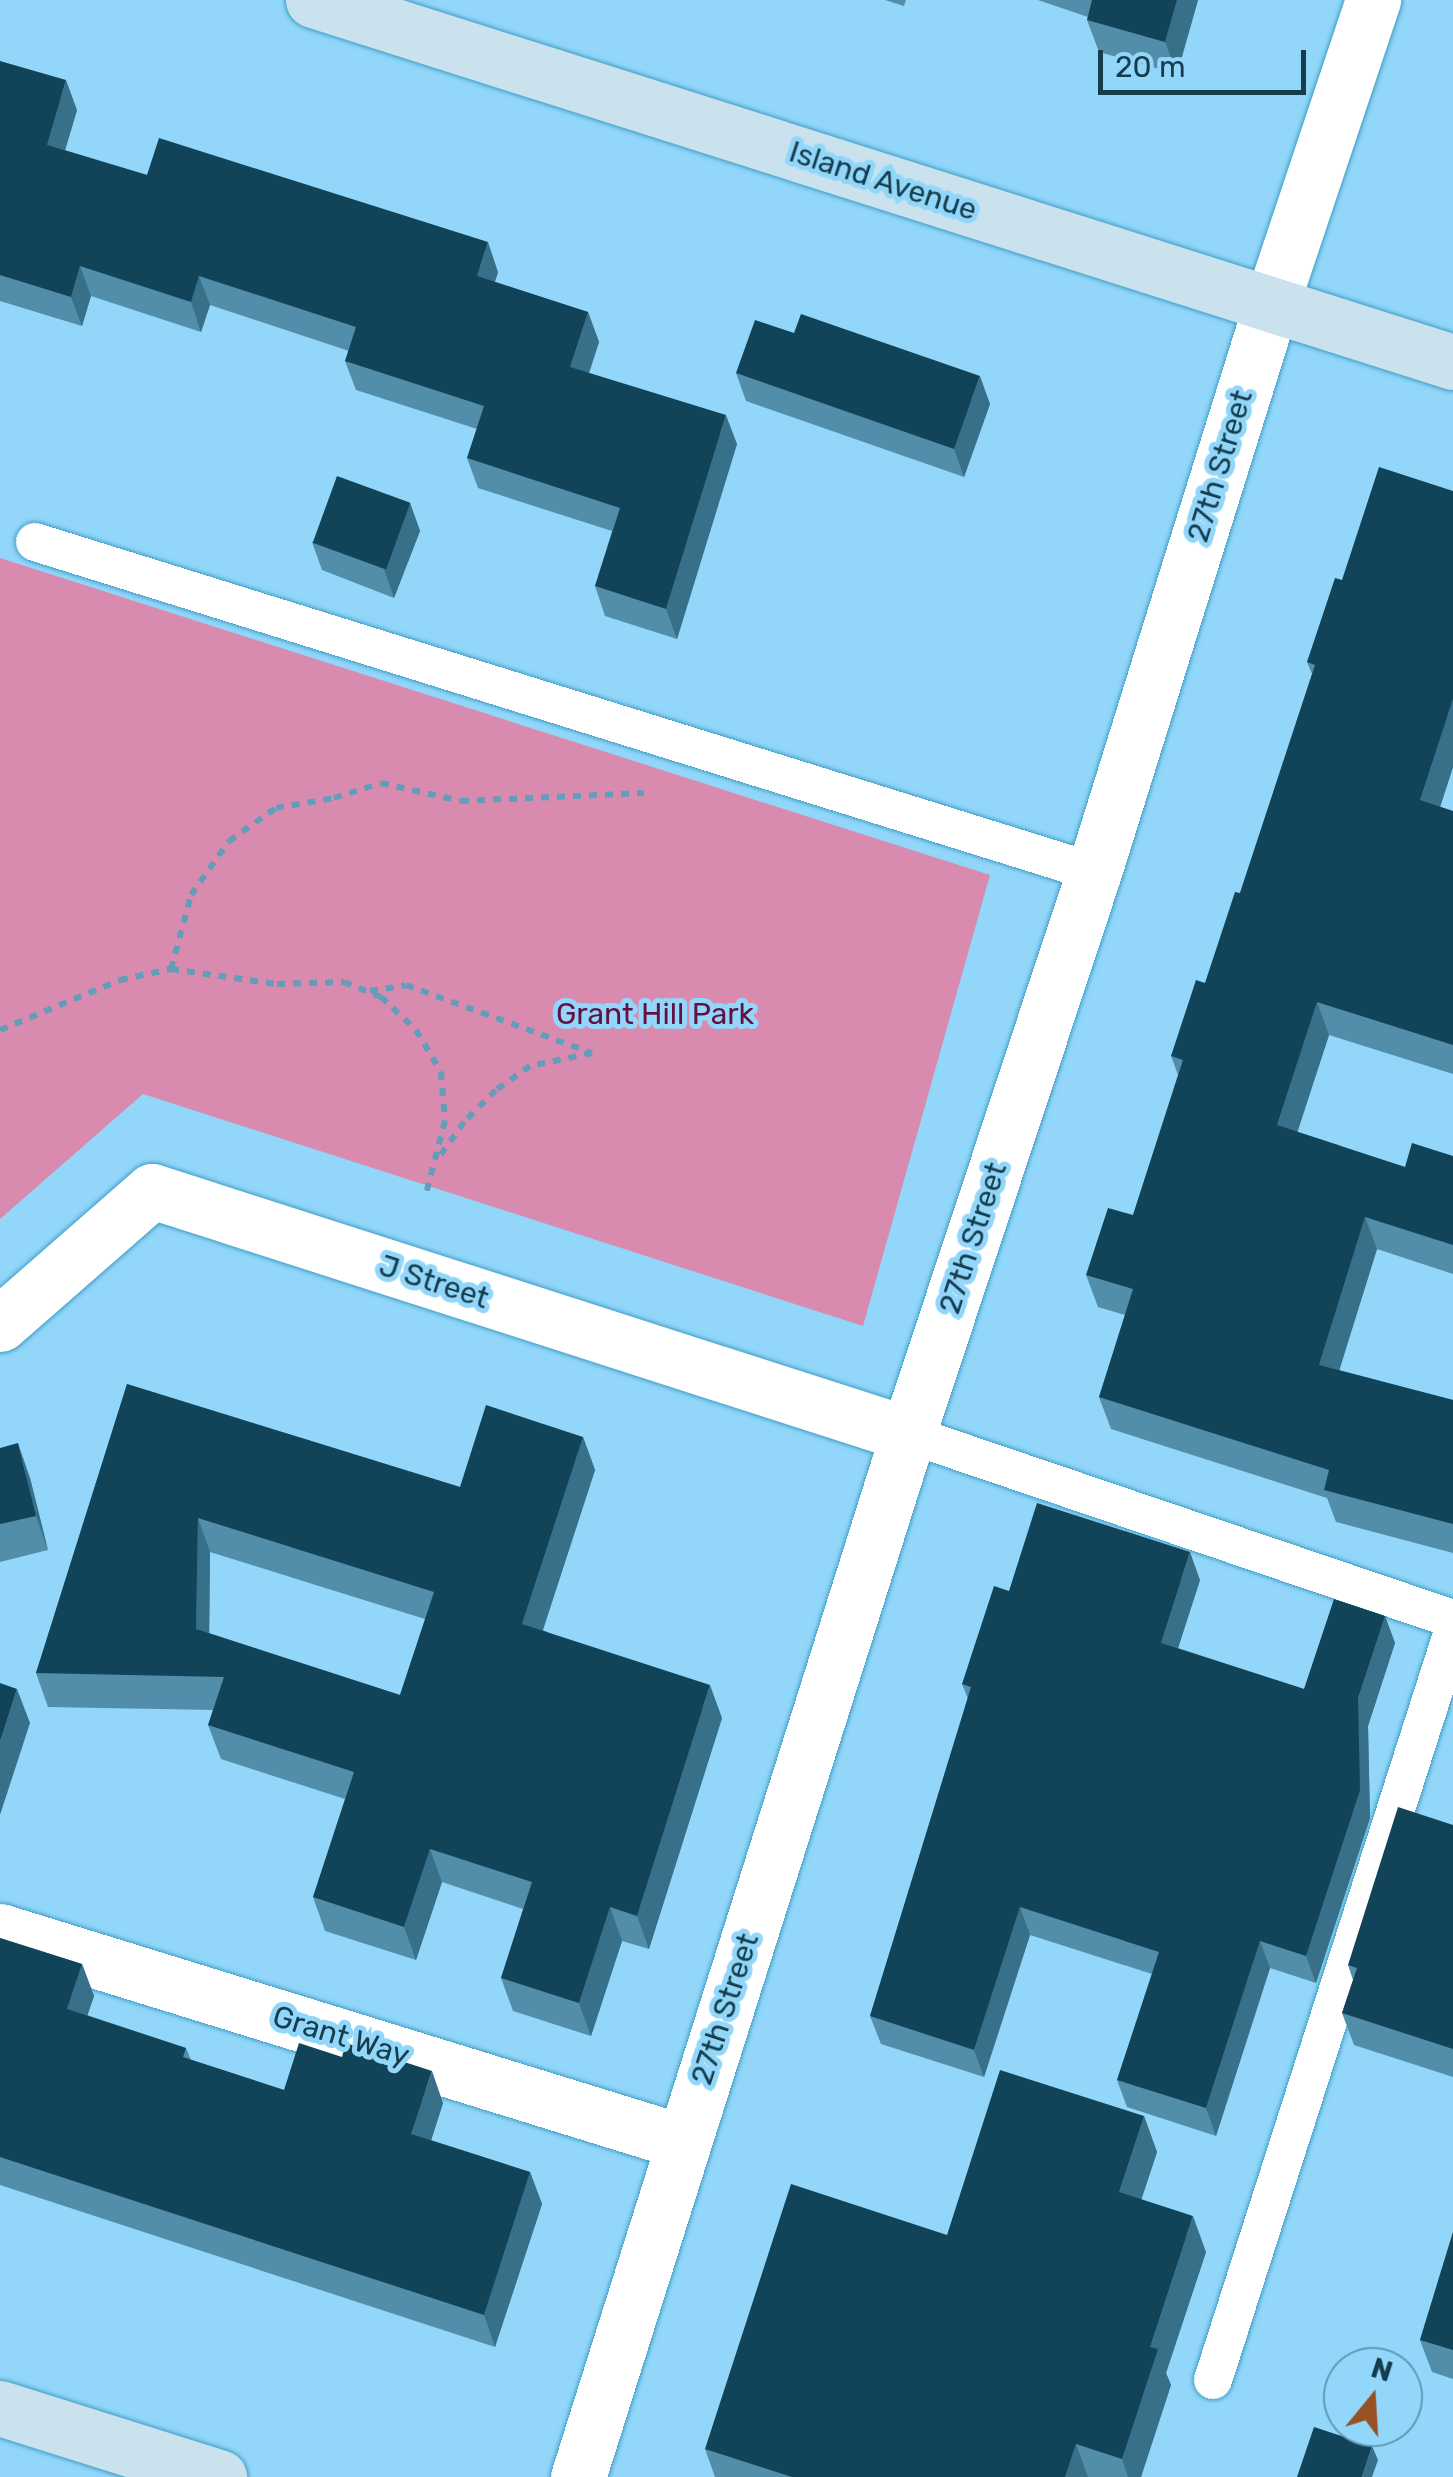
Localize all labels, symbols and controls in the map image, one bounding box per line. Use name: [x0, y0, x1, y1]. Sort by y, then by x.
scale bar: [1103, 30, 1310, 92]
text: 20 m: [1115, 49, 1186, 85]
street label: Island Avenue: [784, 134, 982, 228]
street label: 27th Street: [1180, 386, 1260, 546]
park label: Grant Hill Park: [556, 996, 754, 1032]
street label: 27th Street: [932, 1158, 1014, 1318]
street label: J Street: [375, 1247, 493, 1317]
street label: 27th Street: [684, 1929, 766, 2089]
street label: Grant Way: [268, 1998, 414, 2074]
north arrow: [1323, 2347, 1423, 2447]
text: N: [1367, 2351, 1396, 2389]

